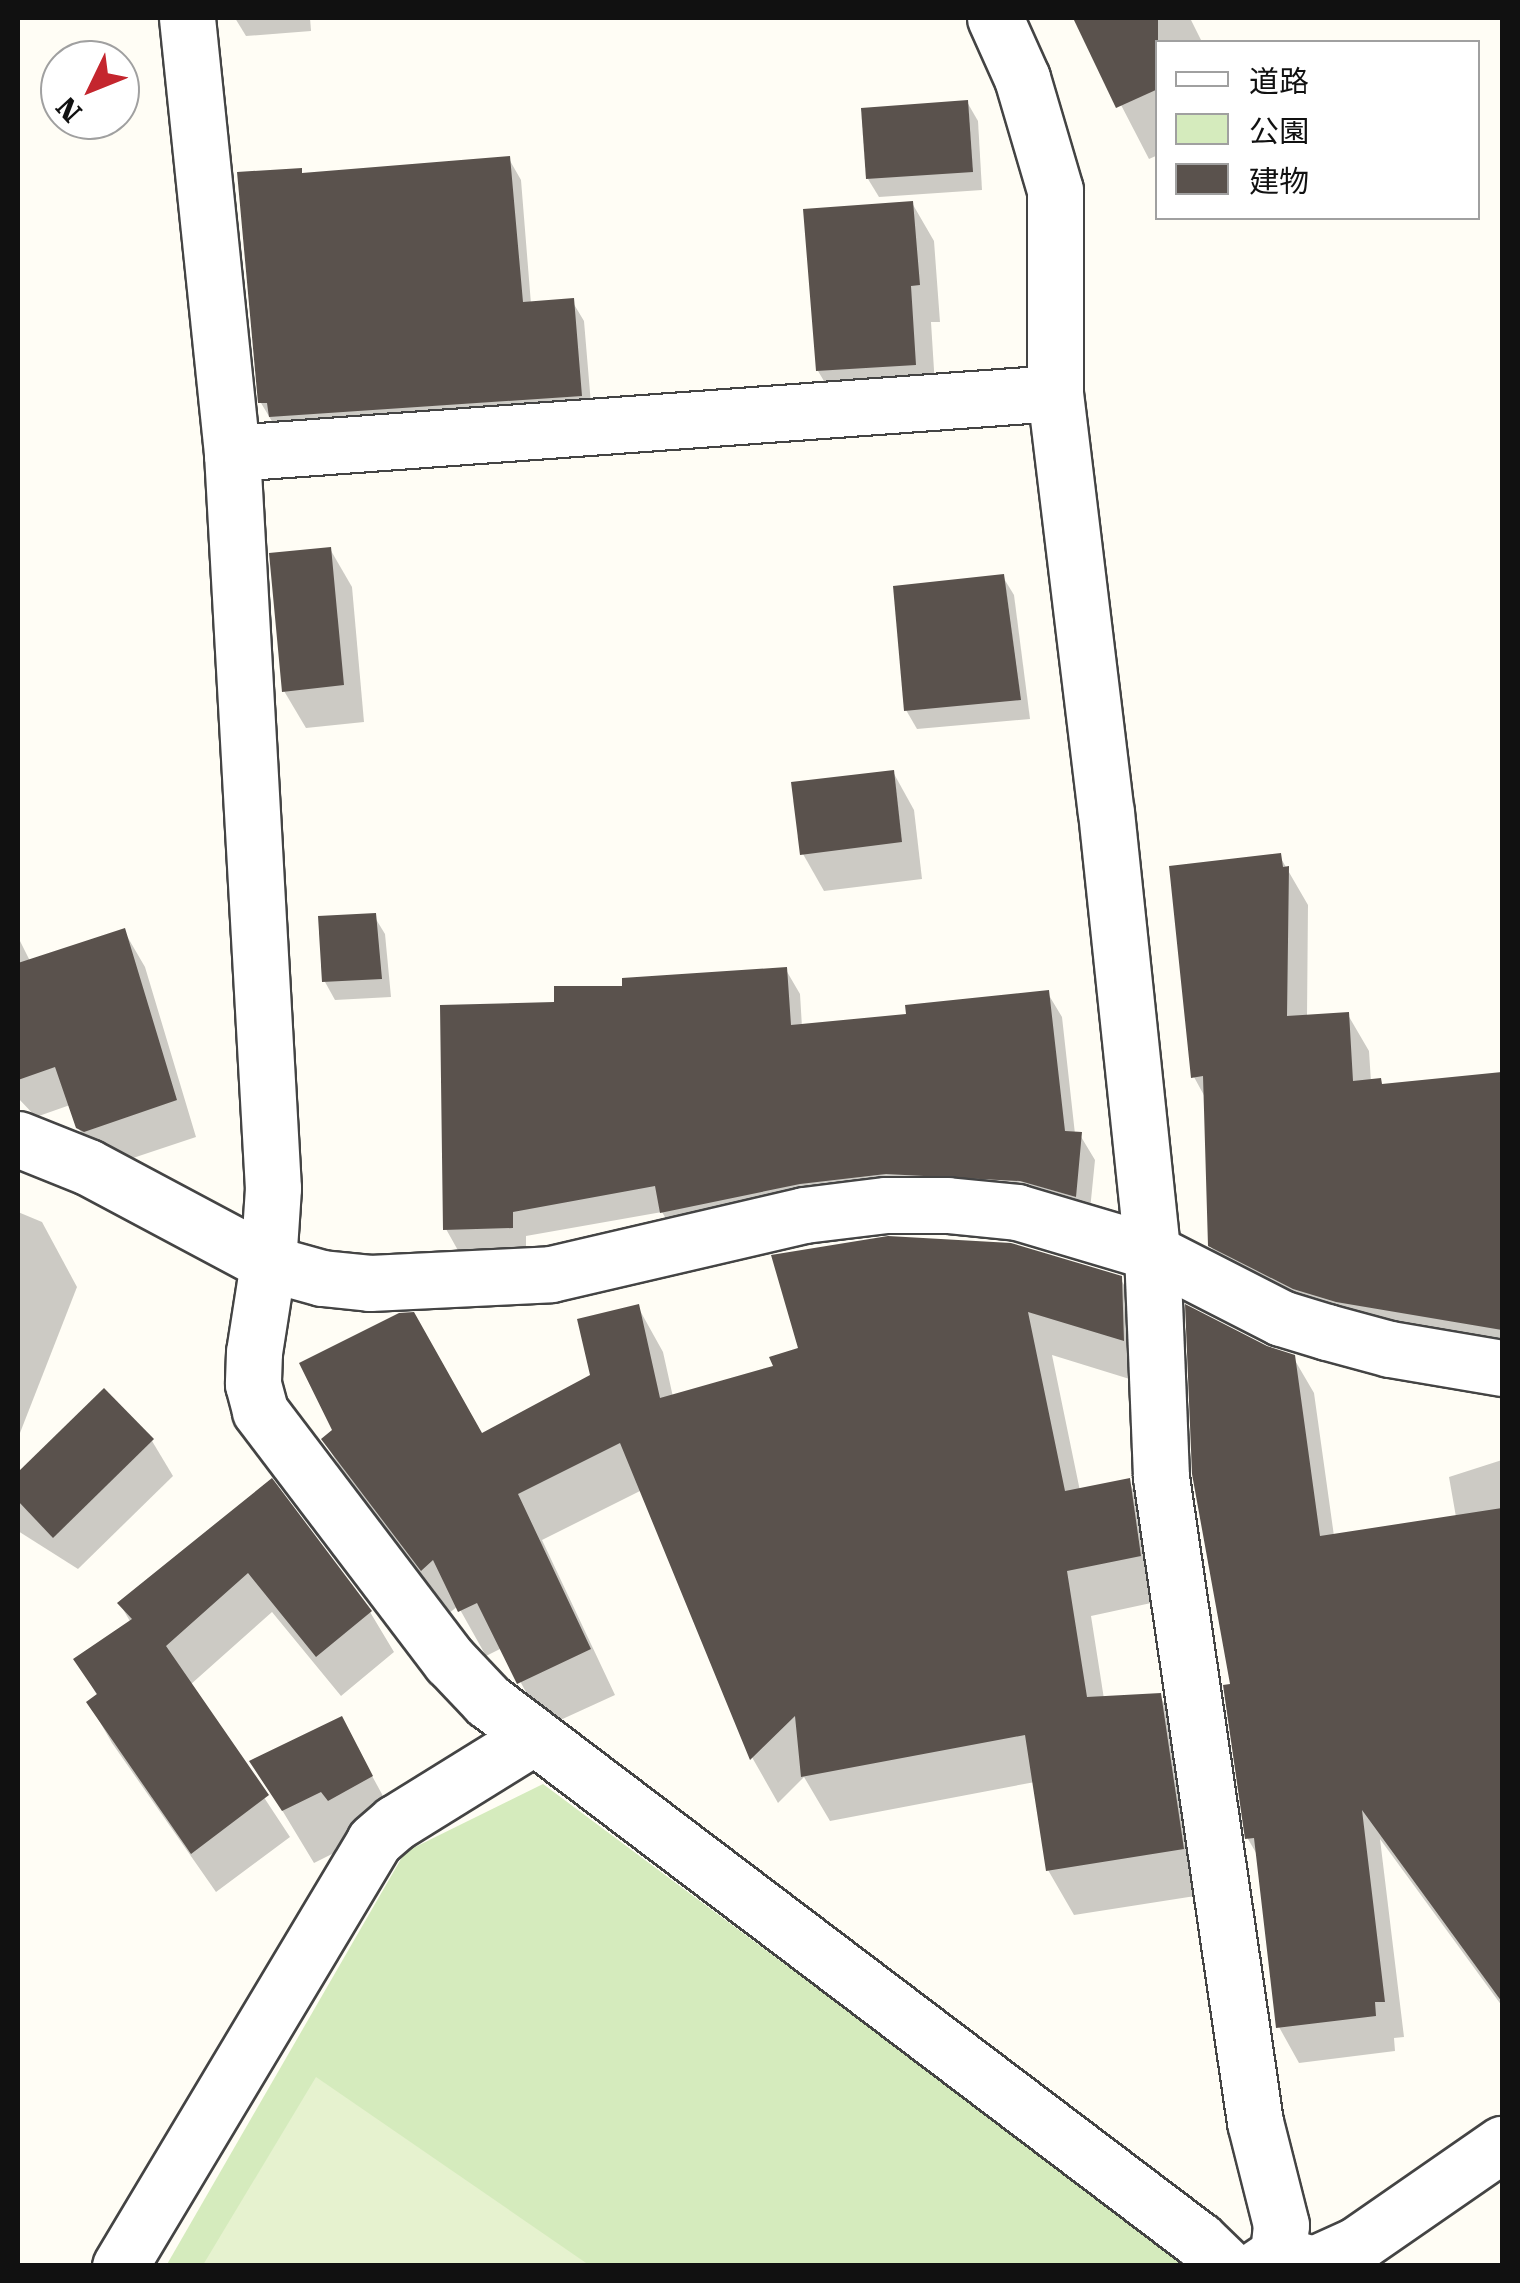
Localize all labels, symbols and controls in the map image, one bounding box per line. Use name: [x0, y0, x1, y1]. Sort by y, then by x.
north arrow: [40, 40, 140, 140]
legend: [1155, 40, 1480, 220]
text: 道路: [1249, 64, 1309, 99]
text: N: [50, 90, 89, 129]
text: 公園: [1249, 114, 1309, 149]
text: 建物: [1249, 164, 1309, 199]

